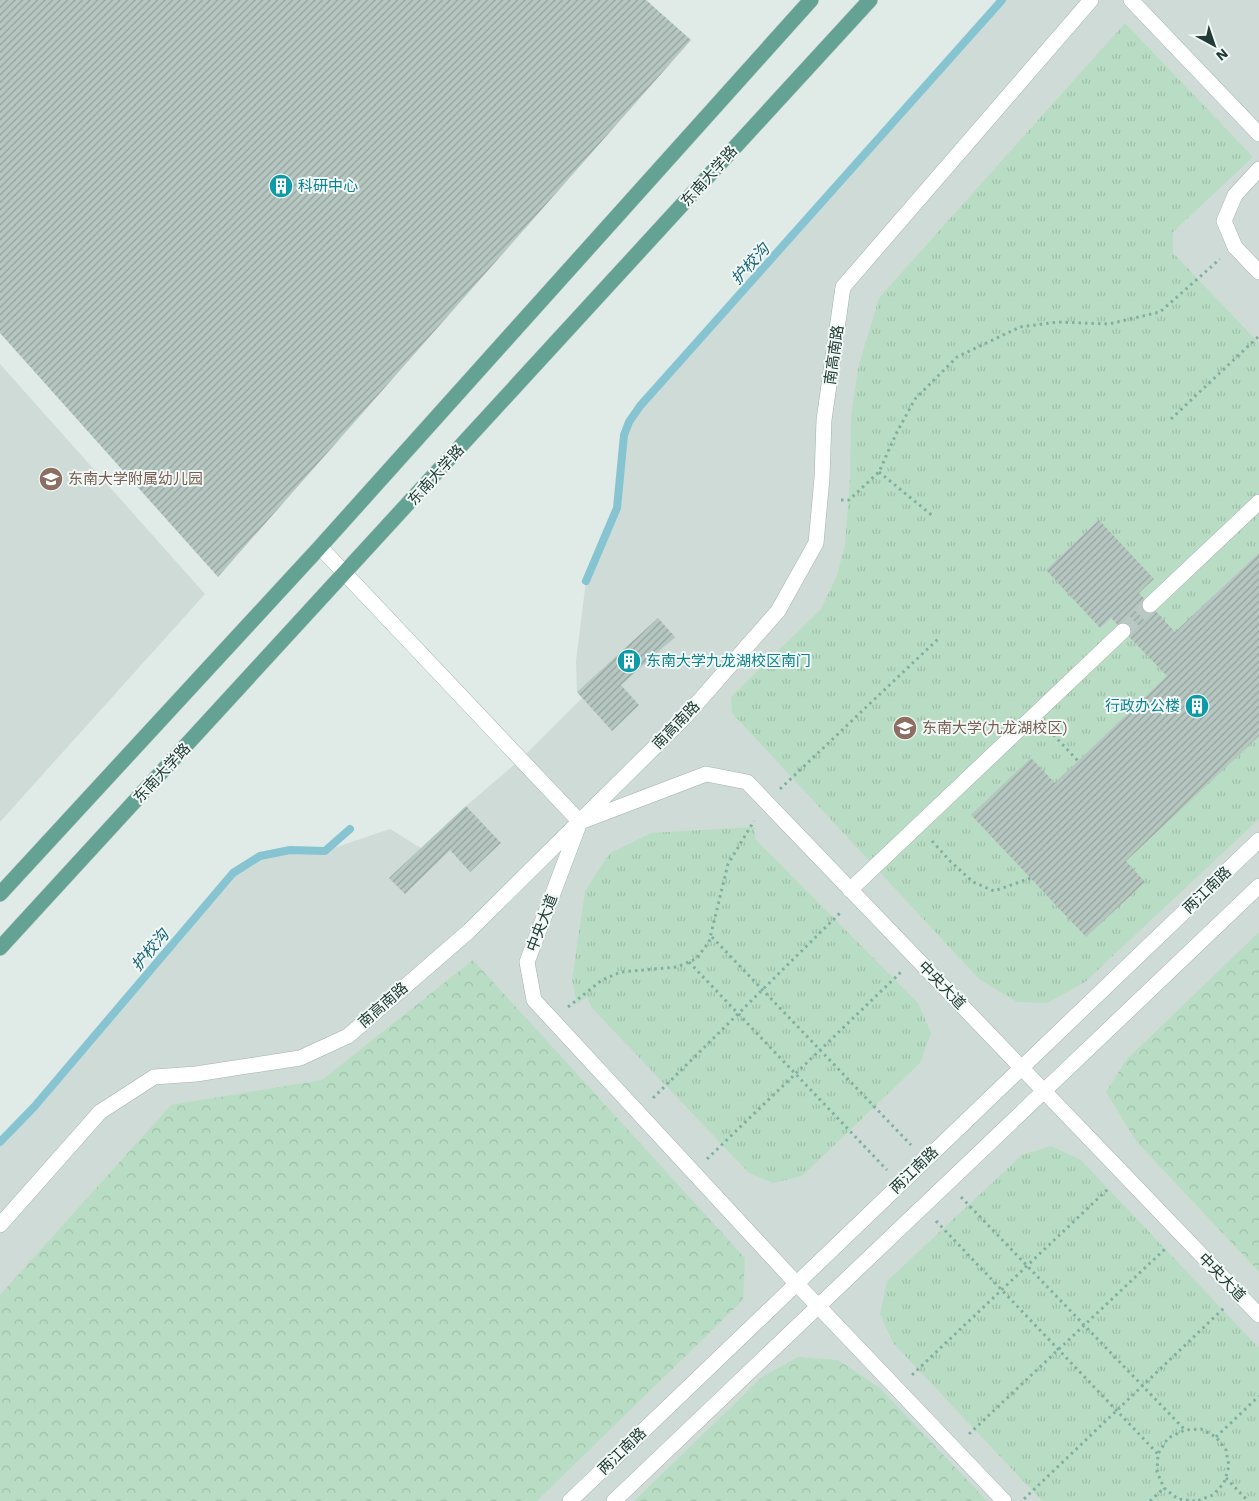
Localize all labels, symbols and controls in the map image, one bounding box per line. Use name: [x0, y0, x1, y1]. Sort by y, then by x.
north arrow: [1189, 20, 1239, 70]
text: N: [1213, 45, 1231, 64]
street label: 东南大学路: [677, 142, 741, 210]
building icon: 科研中心: [268, 173, 294, 199]
place label: 科研中心: [298, 177, 358, 195]
water label: 护校沟: [727, 238, 774, 288]
street label: 南高南路: [821, 324, 847, 386]
street label: 东南大学路: [404, 441, 468, 509]
school or university icon: 东南大学附属幼儿园: [38, 466, 64, 492]
place label: 东南大学附属幼儿园: [68, 470, 203, 488]
building icon: 东南大学九龙湖校区南门: [616, 648, 642, 674]
place label: 东南大学九龙湖校区南门: [646, 652, 811, 670]
building icon: 行政办公楼: [1184, 693, 1210, 719]
street label: 南高南路: [649, 697, 703, 753]
place label: 行政办公楼: [1105, 697, 1180, 715]
school or university icon: 东南大学(九龙湖校区): [892, 715, 918, 741]
place label: 东南大学(九龙湖校区): [922, 719, 1068, 737]
street label: 东南大学路: [130, 739, 194, 807]
street label: 两江南路: [1179, 863, 1235, 917]
street label: 中央大道: [523, 892, 561, 954]
water label: 护校沟: [127, 924, 174, 974]
street label: 中央大道: [915, 957, 969, 1013]
street label: 南高南路: [354, 979, 412, 1031]
street label: 两江南路: [886, 1143, 942, 1197]
street label: 中央大道: [1195, 1249, 1249, 1305]
street label: 两江南路: [594, 1424, 650, 1478]

